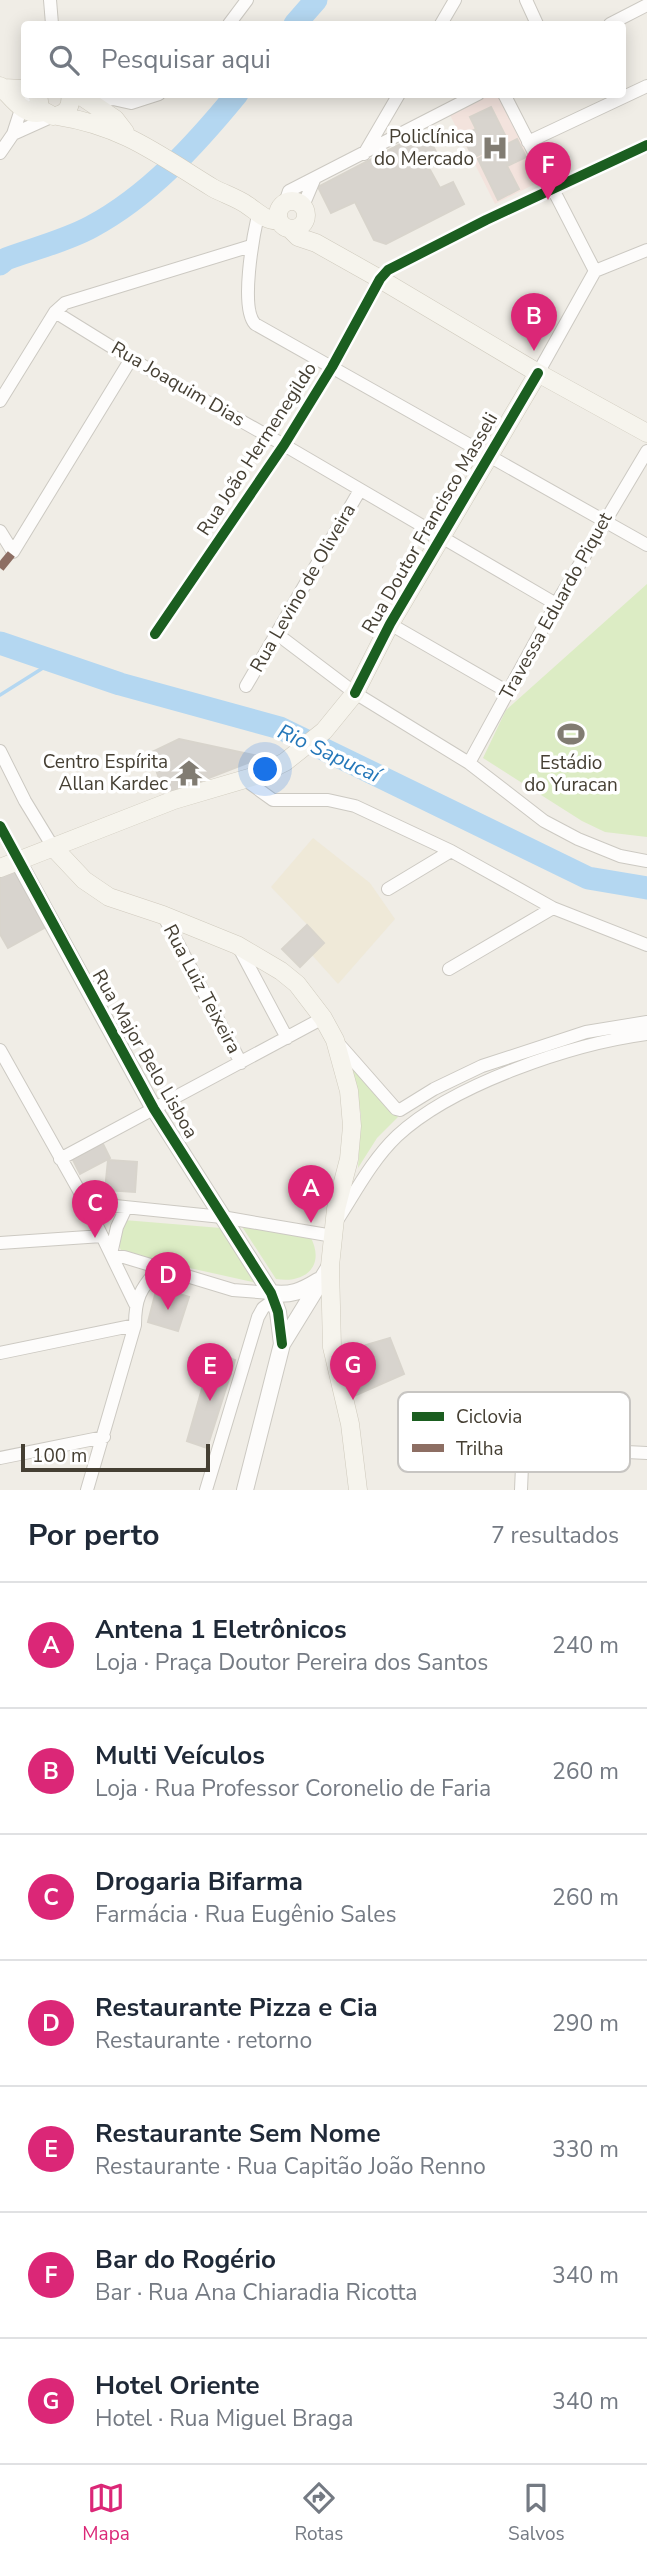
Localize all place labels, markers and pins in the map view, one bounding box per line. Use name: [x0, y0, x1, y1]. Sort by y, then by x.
place label: Policlínica do Mercado: [374, 124, 474, 172]
hospital icon: Policlínica do Mercado: [480, 133, 510, 163]
pin: F: [525, 142, 571, 200]
pin: B: [511, 293, 557, 351]
sports icon: Estádio do Yuracan: [556, 719, 586, 749]
place label: Centro Espírita Allan Kardec: [43, 749, 168, 797]
place label: Estádio do Yuracan: [524, 750, 618, 798]
temple icon: Centro Espírita Allan Kardec: [174, 758, 204, 788]
pin: A: [288, 1165, 334, 1223]
pin: C: [72, 1180, 118, 1238]
pin: D: [145, 1252, 191, 1310]
pin: G: [330, 1342, 376, 1400]
pin: E: [187, 1343, 233, 1401]

